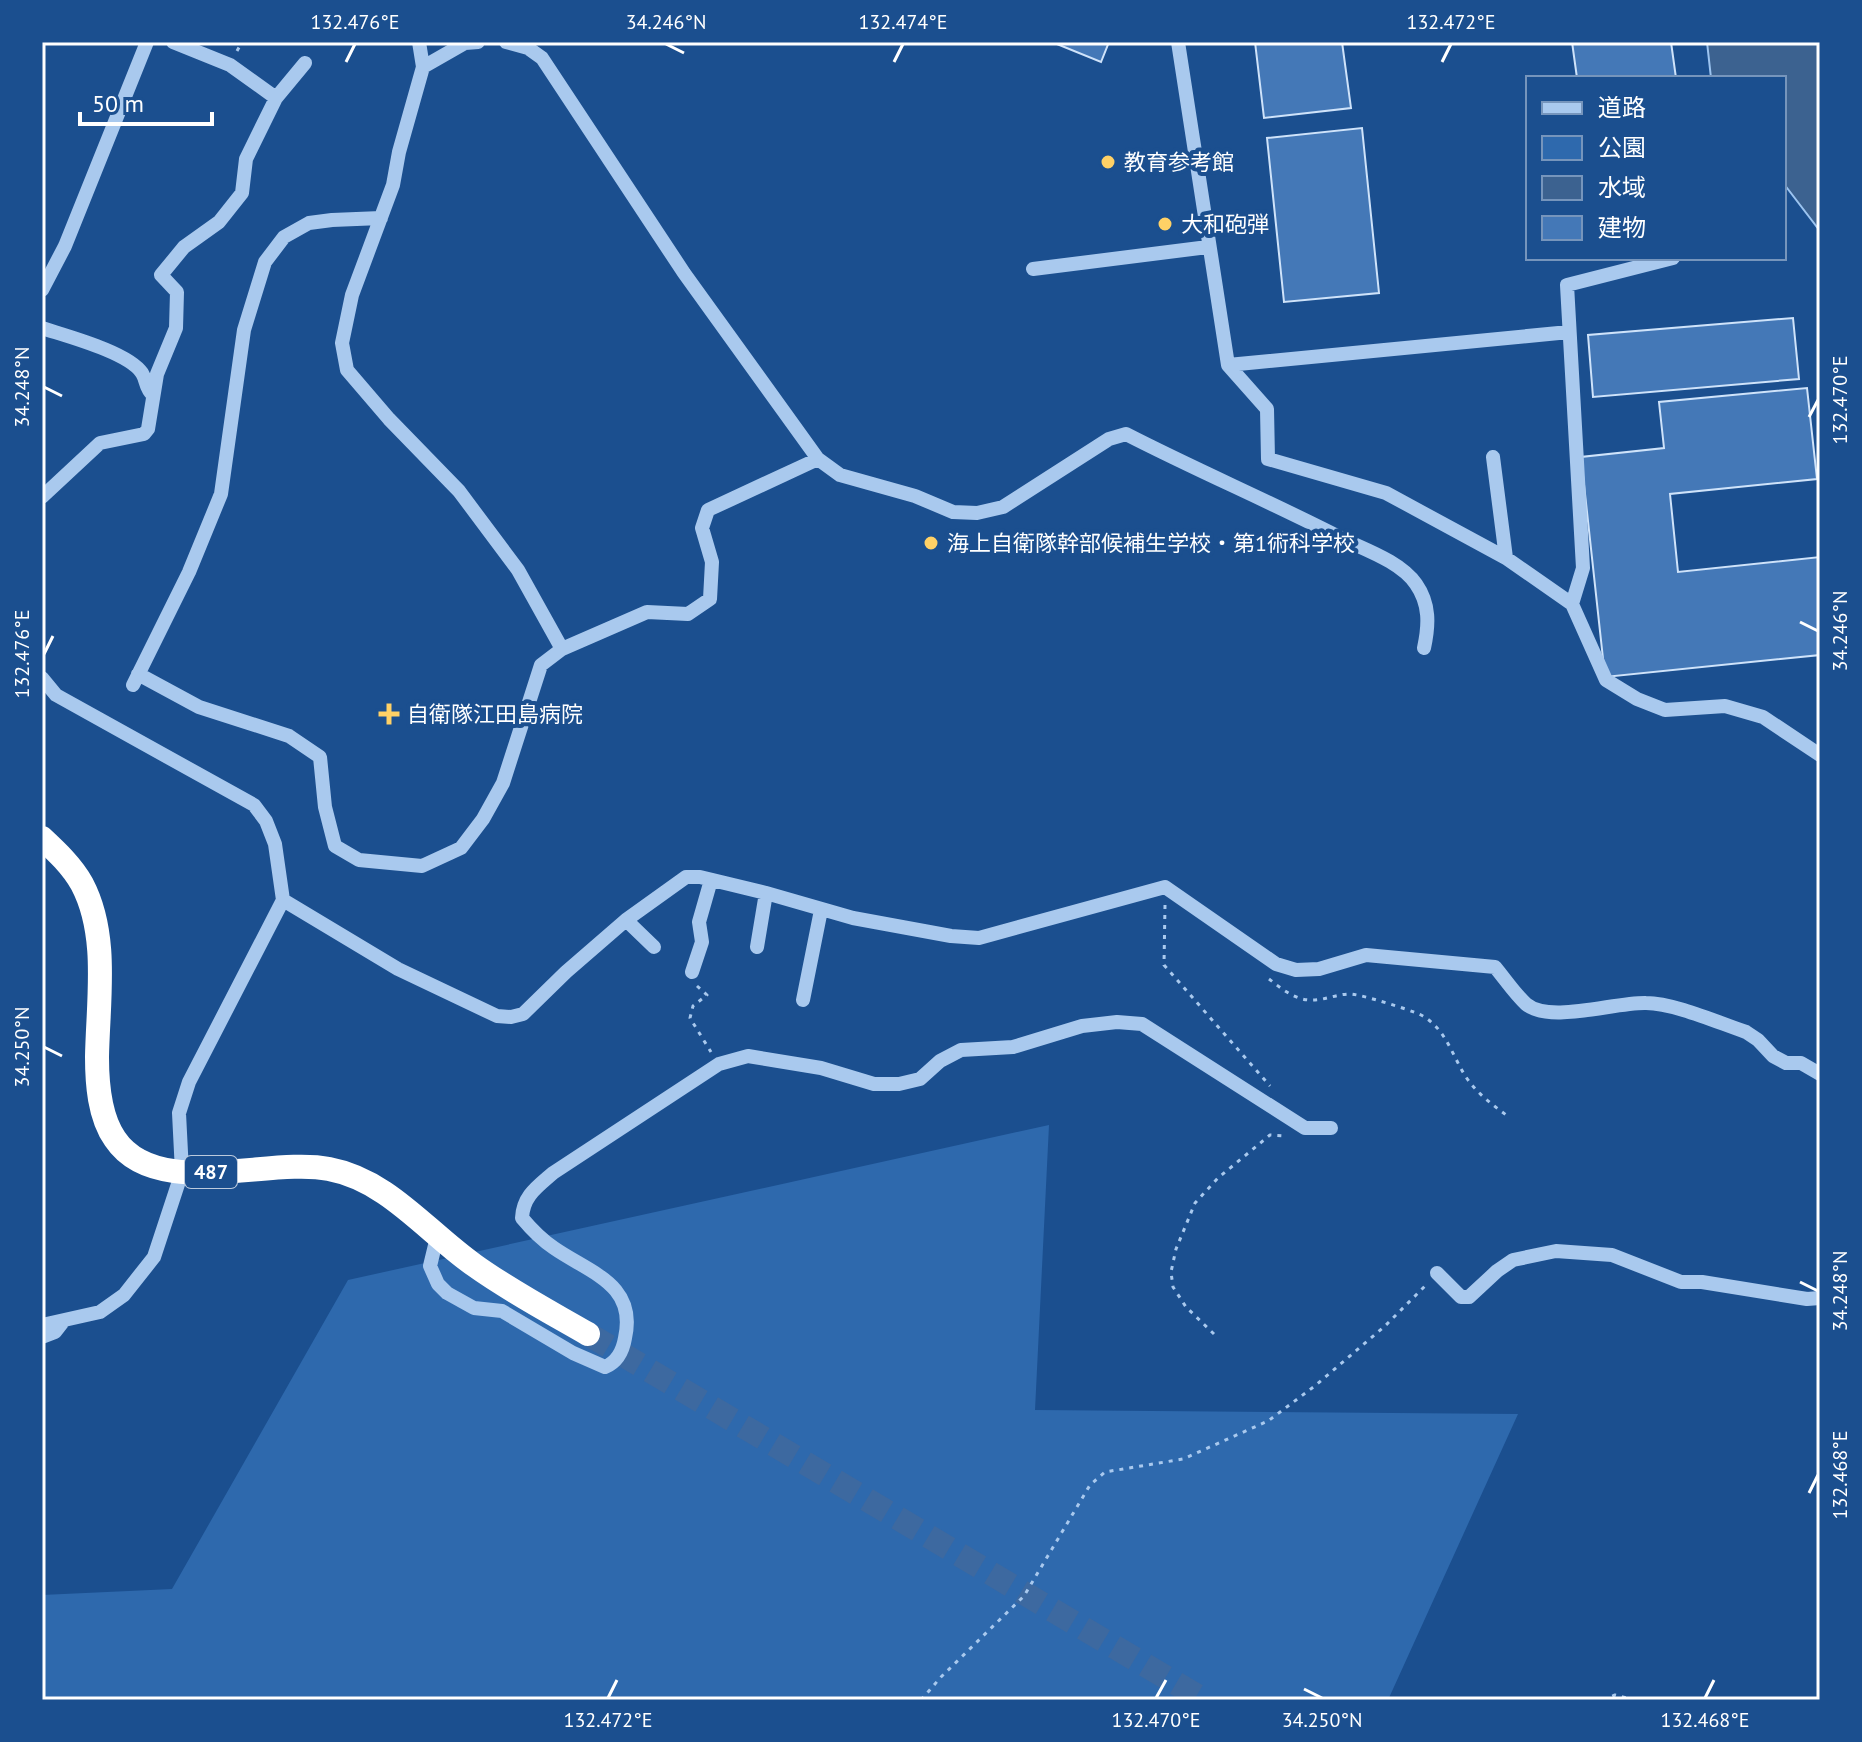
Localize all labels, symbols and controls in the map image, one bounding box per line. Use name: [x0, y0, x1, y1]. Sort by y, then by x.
text: 132.476°E: [311, 9, 399, 35]
text: 34.246°N: [626, 9, 706, 35]
text: 132.474°E: [859, 9, 947, 35]
text: 132.472°E: [1407, 9, 1495, 35]
scale bar: [80, 76, 212, 126]
legend: [1526, 76, 1786, 260]
text: 50 m: [92, 88, 144, 119]
text: 道路: [1598, 92, 1646, 123]
text: 公園: [1598, 132, 1646, 163]
place label: 教育参考館: [1124, 148, 1234, 176]
marker: 教育参考館: [1099, 153, 1117, 171]
text: 水域: [1598, 172, 1646, 203]
place label: 大和砲弾: [1181, 210, 1269, 238]
text: 建物: [1598, 212, 1646, 243]
marker: 大和砲弾: [1156, 215, 1174, 233]
text: 34.248°N: [9, 347, 35, 427]
text: 132.470°E: [1827, 356, 1853, 444]
place label: 海上自衛隊幹部候補生学校・第1術科学校: [947, 529, 1355, 557]
marker: 海上自衛隊幹部候補生学校・第1術科学校: [922, 534, 940, 552]
text: 34.246°N: [1827, 591, 1853, 671]
text: 132.476°E: [9, 610, 35, 698]
place label: 自衛隊江田島病院: [407, 700, 583, 728]
marker: 自衛隊江田島病院: [378, 703, 400, 725]
text: 34.250°N: [9, 1007, 35, 1087]
road number: 487: [185, 1156, 237, 1188]
text: 34.248°N: [1827, 1251, 1853, 1331]
text: 132.468°E: [1827, 1431, 1853, 1519]
text: 132.472°E: [564, 1707, 652, 1733]
text: 132.470°E: [1112, 1707, 1200, 1733]
text: 34.250°N: [1282, 1707, 1362, 1733]
text: 132.468°E: [1661, 1707, 1749, 1733]

